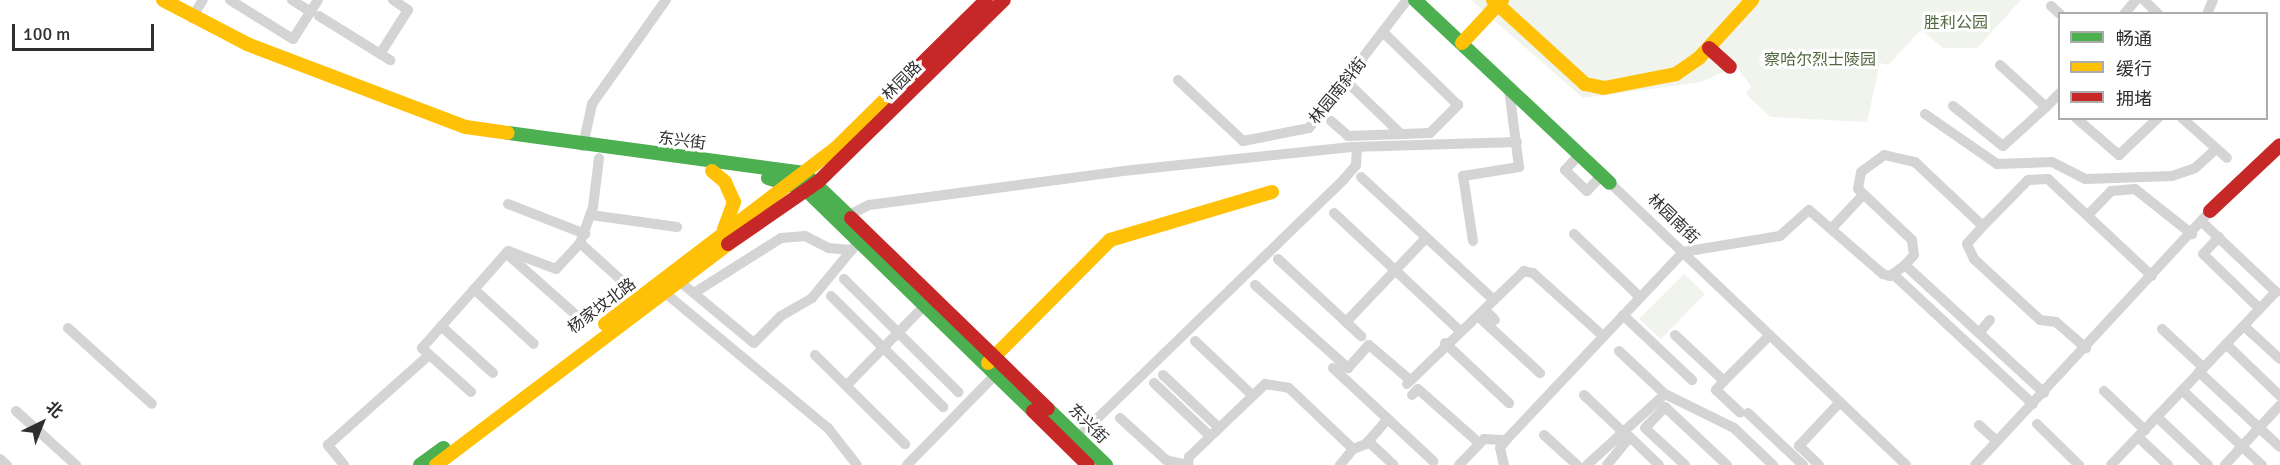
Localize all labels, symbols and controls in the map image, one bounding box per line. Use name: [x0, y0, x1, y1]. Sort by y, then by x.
scale bar: [15, 12, 158, 50]
legend: [2058, 12, 2268, 120]
park label: 胜利公园: [1924, 13, 1988, 33]
text: 100 m: [23, 23, 70, 45]
text: 畅通: [2116, 28, 2152, 50]
park label: 察哈尔烈士陵园: [1764, 50, 1876, 70]
street label: 林园南斜街: [1305, 54, 1371, 128]
street label: 林园路: [878, 57, 926, 105]
text: 缓行: [2116, 58, 2152, 80]
text: 拥堵: [2116, 88, 2152, 110]
street label: 东兴街: [657, 129, 707, 153]
street label: 林园南街: [1643, 190, 1703, 248]
street label: 杨家坟北路: [564, 274, 640, 338]
north arrow: [12, 393, 72, 453]
text: 北: [42, 397, 67, 423]
street label: 东兴街: [1064, 400, 1112, 448]

